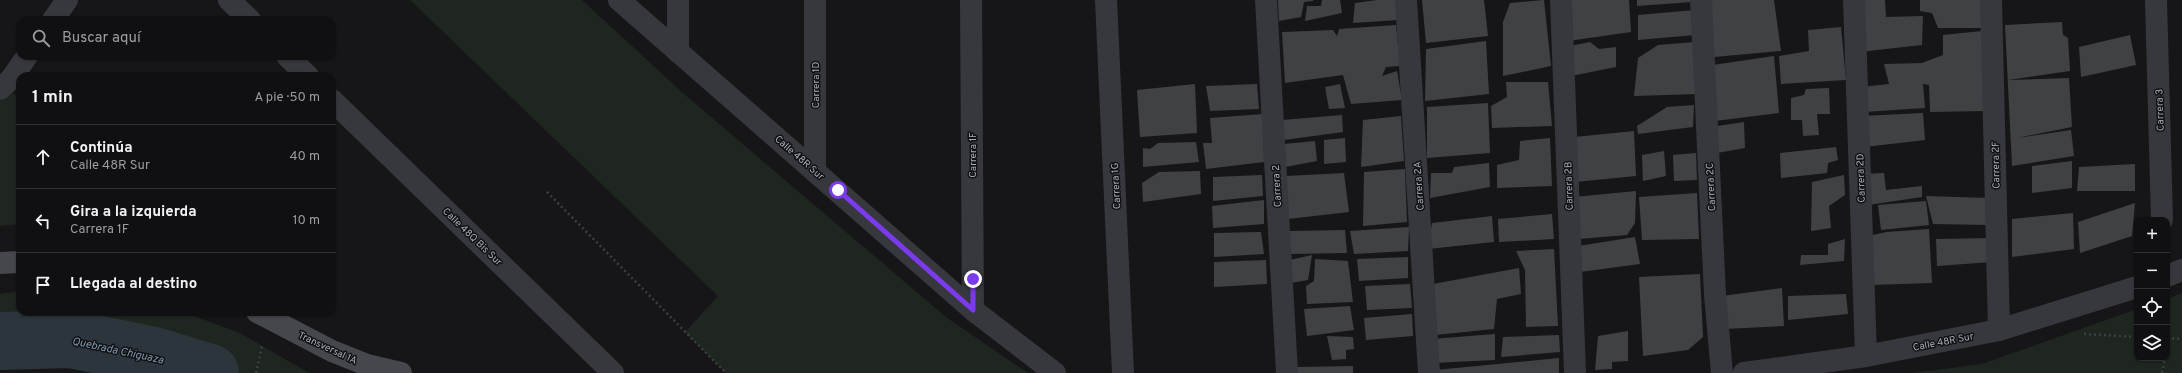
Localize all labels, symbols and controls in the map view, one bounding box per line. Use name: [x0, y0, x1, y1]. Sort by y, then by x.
search box: [16, 16, 336, 60]
icon: search: [30, 27, 52, 49]
text: Buscar aquí: [62, 29, 141, 48]
street label: Carrera 1D: [810, 62, 823, 108]
text: 1 min: [32, 87, 73, 109]
street label: Carrera 3: [2153, 89, 2168, 131]
text: A pie · 50 m: [254, 90, 320, 106]
street label: Carrera 1F: [967, 132, 980, 178]
street label: Calle 48R Sur: [772, 133, 827, 183]
text: Continúa: [70, 139, 132, 158]
street label: Carrera 2F: [1990, 141, 2003, 189]
icon: ahead: [32, 146, 54, 168]
text: 40 m: [290, 149, 320, 165]
street label: Carrera 2D: [1854, 153, 1869, 203]
text: Calle 48R Sur: [70, 158, 150, 174]
street label: Carrera 2A: [1411, 161, 1428, 211]
street label: Carrera 2B: [1562, 161, 1577, 211]
street label: Carrera 1G: [1109, 162, 1124, 210]
street label: Carrera 2C: [1704, 162, 1719, 212]
street label: Carrera 2: [1270, 164, 1285, 207]
route start: [829, 181, 847, 199]
text: Gira a la izquierda: [70, 203, 197, 222]
street label: Calle 48Q Bis Sur: [439, 205, 505, 269]
icon: left: [32, 210, 54, 232]
text: 10 m: [293, 213, 320, 229]
map controls: [2134, 217, 2170, 361]
button: +: [2134, 217, 2170, 253]
text: Carrera 1F: [70, 222, 129, 238]
button: −: [2134, 253, 2170, 289]
route end: [964, 270, 982, 288]
icon: arrive: [32, 274, 54, 296]
text: Llegada al destino: [70, 275, 197, 294]
button: locate: [2134, 289, 2170, 325]
button: layers: [2134, 325, 2170, 361]
street label: Transversal 1A: [296, 329, 359, 368]
street label: Calle 48R Sur: [1912, 330, 1975, 355]
water label: Quebrada Chiguaza: [71, 334, 165, 368]

